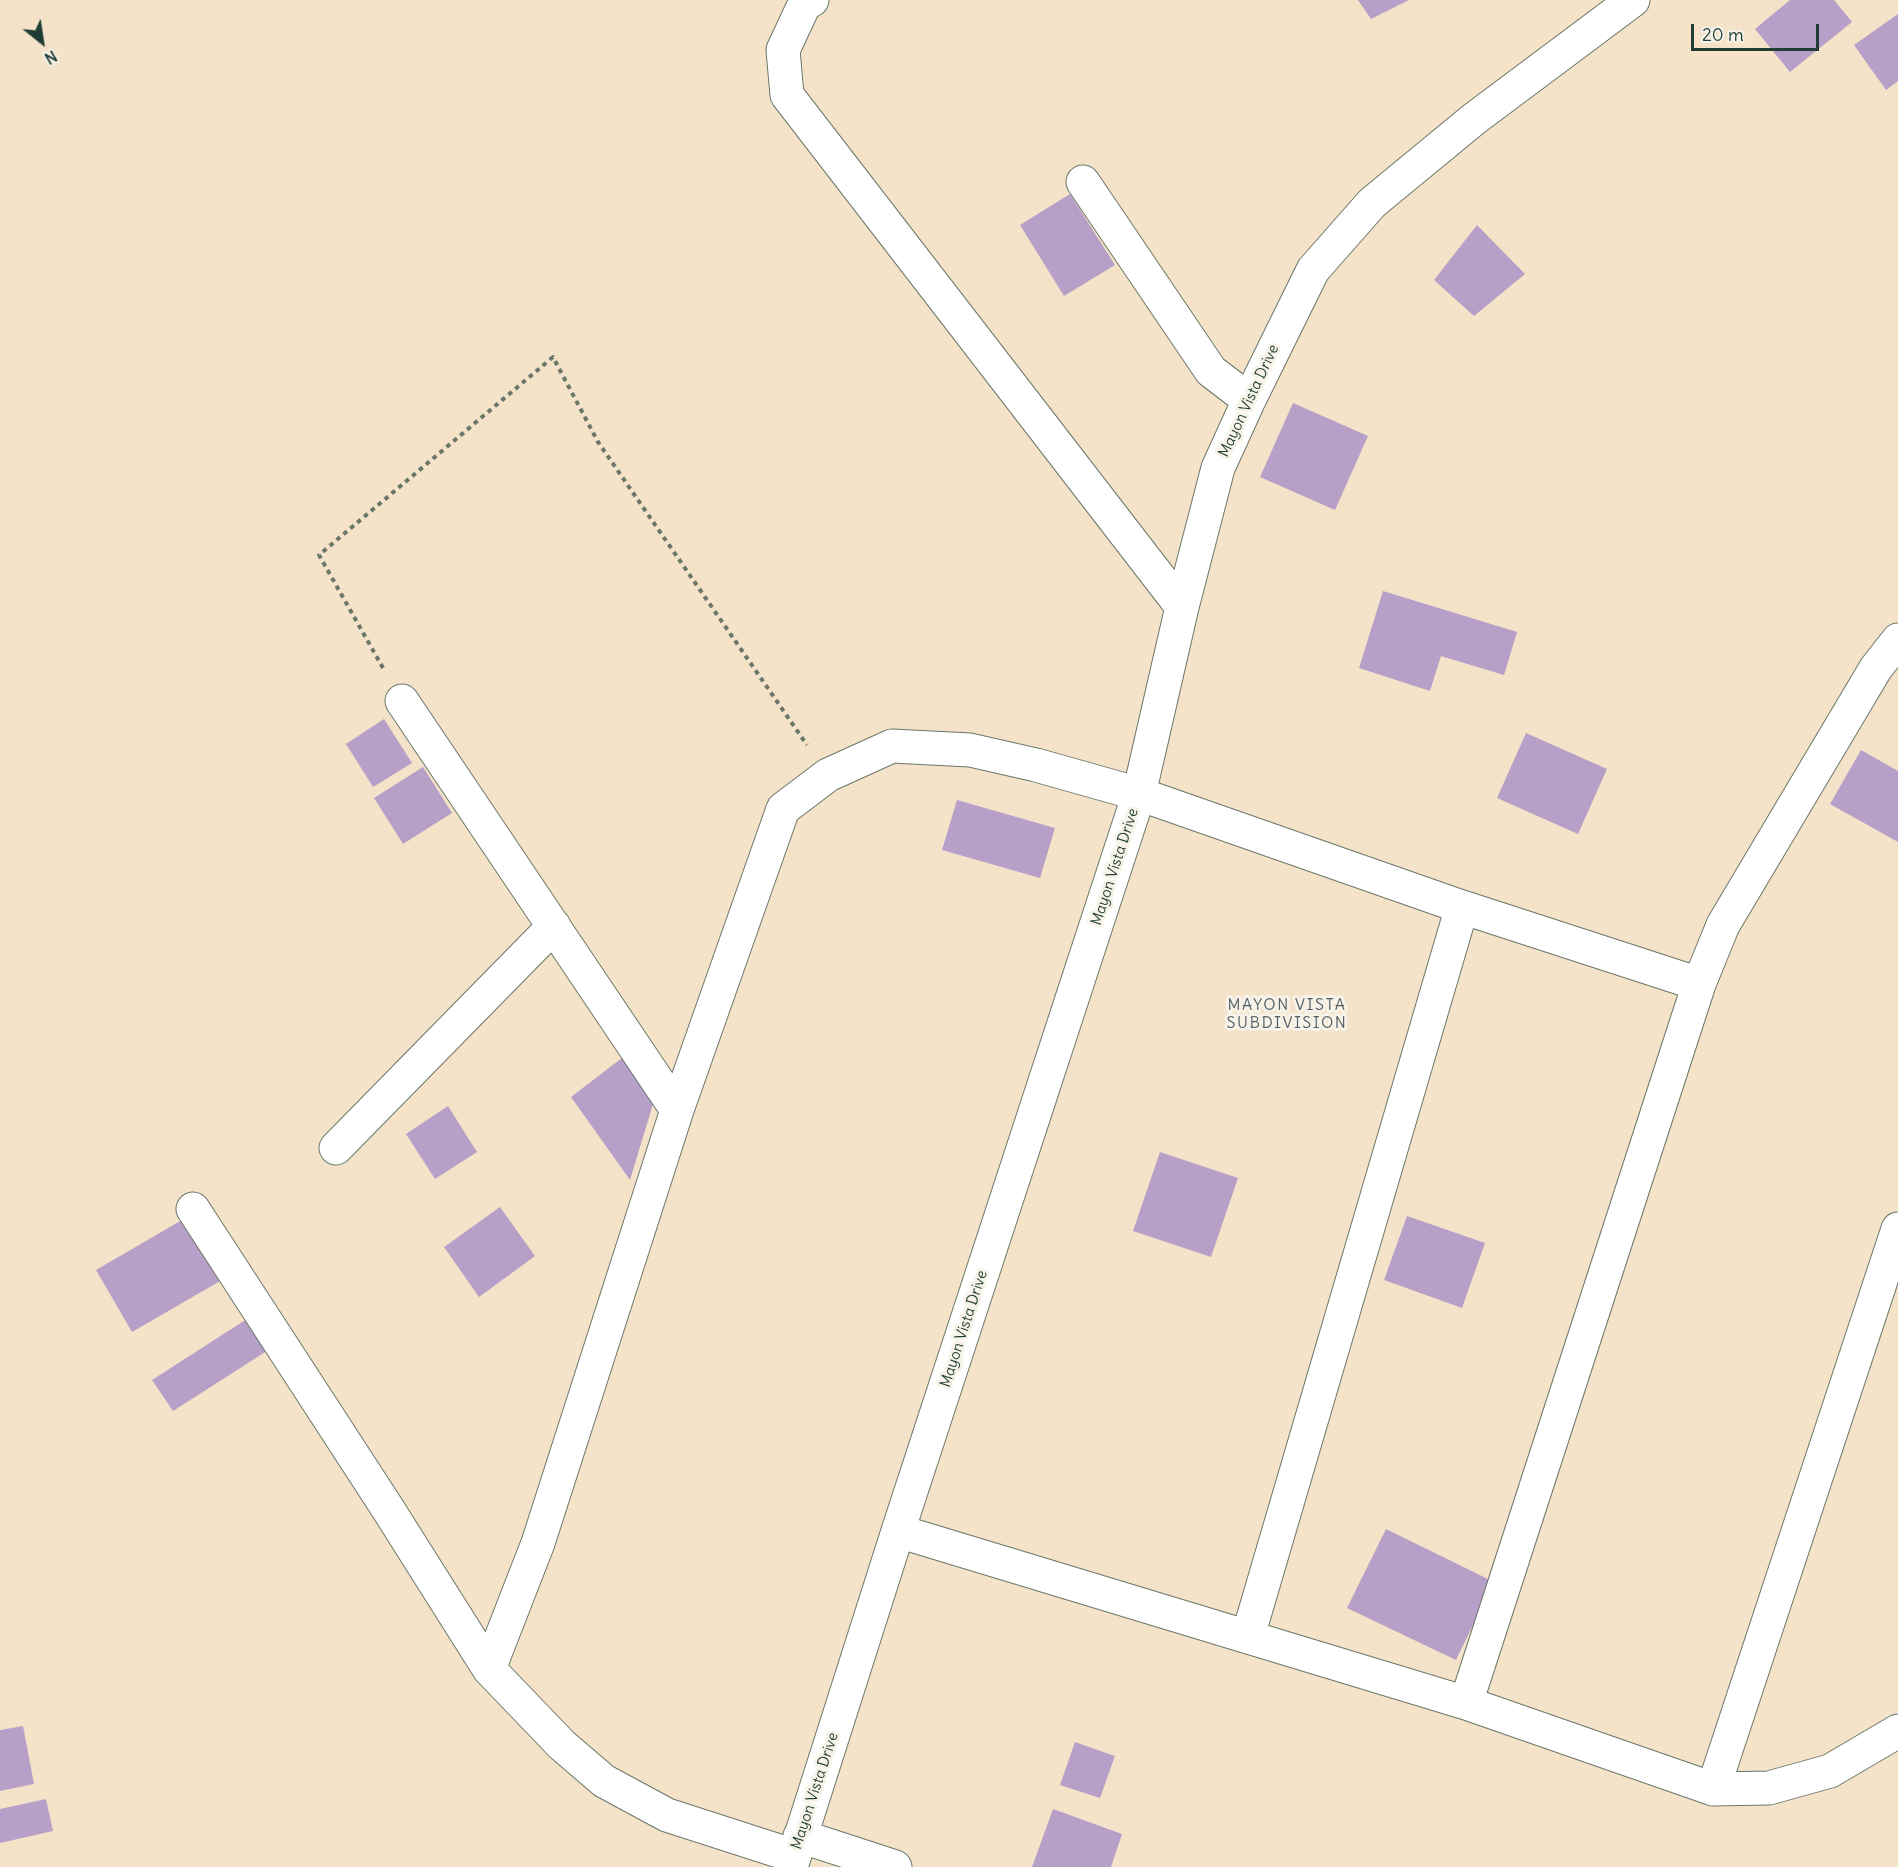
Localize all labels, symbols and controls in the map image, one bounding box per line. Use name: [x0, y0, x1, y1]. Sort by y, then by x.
north arrow: [12, 12, 72, 72]
scale bar: [1694, 12, 1822, 50]
text: 20 m: [1702, 23, 1744, 46]
text: N: [41, 46, 61, 69]
street label: Mayon Vista Drive: [1215, 342, 1283, 460]
street label: Mayon Vista Drive: [1088, 806, 1142, 928]
district label: MAYON VISTA SUBDIVISION: [1227, 995, 1347, 1033]
street label: Mayon Vista Drive: [937, 1268, 991, 1390]
street label: Mayon Vista Drive: [788, 1730, 842, 1852]

